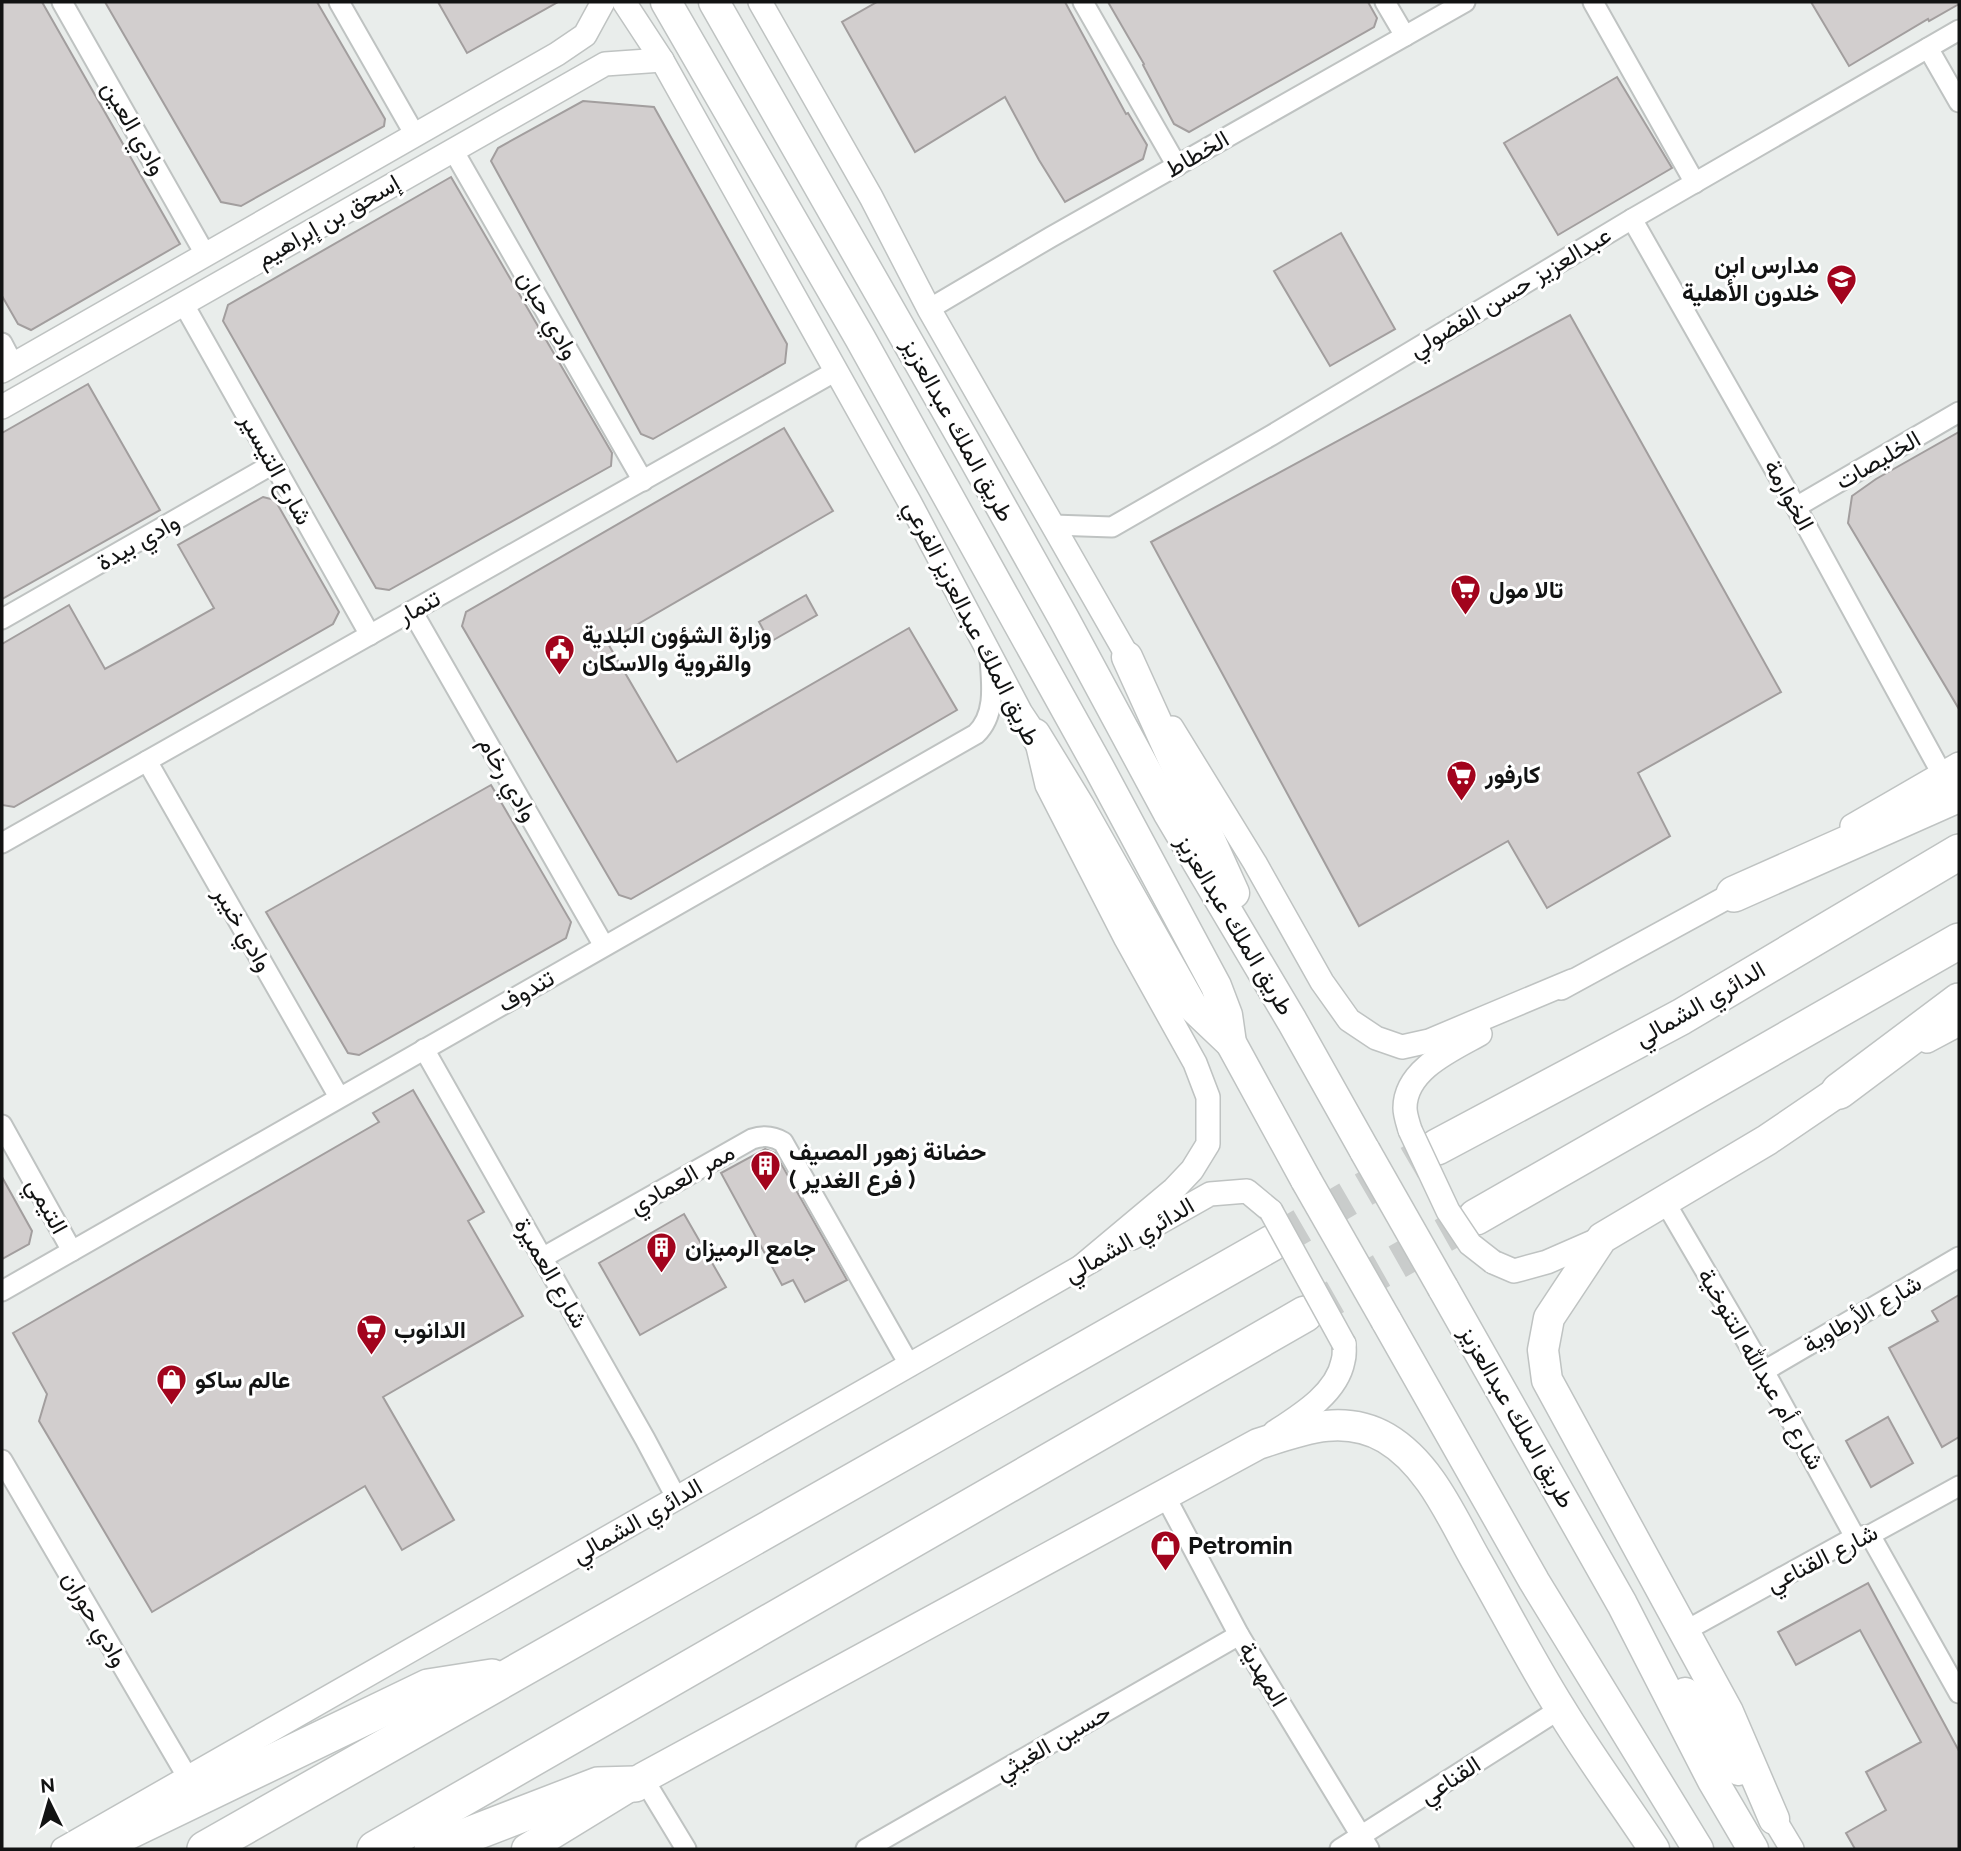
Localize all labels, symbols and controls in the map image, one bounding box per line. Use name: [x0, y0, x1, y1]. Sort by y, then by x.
street label: وادي العين: [92, 76, 173, 182]
street label: الخطاط: [1160, 124, 1234, 183]
street label: إسحق بن إبراهيم: [251, 168, 405, 275]
street label: عبدالعزيز حسن الفضولي: [1403, 220, 1619, 368]
place label: مدارس ابن خلدون الأهلية: [1682, 250, 1819, 308]
school or university icon: مدارس ابن خلدون الأهلية: [1825, 262, 1859, 306]
street label: وادي حبان: [507, 265, 585, 367]
street label: طريق الملك عبدالعزيز: [895, 332, 1021, 527]
street label: شارع التيسير: [232, 407, 319, 531]
street label: الخليصات: [1830, 424, 1925, 495]
street label: الخوارمة: [1757, 454, 1821, 536]
street label: طريق الملك عبدالعزيز الفرعي: [893, 495, 1047, 753]
street label: وادي بيدة: [91, 506, 187, 581]
supermarket icon: تالا مول: [1449, 573, 1483, 617]
place label: تالا مول: [1489, 575, 1564, 605]
street label: تنمار: [391, 583, 446, 631]
place label: وزارة الشؤون البلدية والقروية والاسكان: [582, 620, 772, 678]
public building icon: وزارة الشؤون البلدية والقروية والاسكان: [542, 632, 576, 676]
street label: وادي رخام: [468, 731, 544, 829]
supermarket icon: كارفور: [1445, 758, 1479, 802]
place label: كارفور: [1484, 760, 1540, 790]
street label: طريق الملك عبدالعزيز: [1169, 828, 1301, 1021]
street label: وادي خيبر: [203, 880, 279, 979]
street label: الدائري الشمالي: [1629, 955, 1773, 1057]
street label: تندوف: [492, 963, 560, 1019]
street label: ممر العمادي: [624, 1137, 742, 1225]
place label: حضانة زهور المصيف ( فرع الغدير ): [789, 1137, 986, 1196]
building icon: حضانة زهور المصيف ( فرع الغدير ): [749, 1149, 783, 1193]
street label: التيمي: [16, 1173, 75, 1241]
street label: الدائري الشمالي: [1058, 1191, 1202, 1293]
street label: شارع العميرة: [507, 1212, 595, 1334]
building icon: جامع الرميزان: [645, 1231, 679, 1275]
place label: جامع الرميزان: [685, 1233, 816, 1265]
street label: شارع أم عبدالله التنوخية: [1690, 1263, 1831, 1476]
street label: شارع الأرطاوية: [1797, 1268, 1927, 1361]
supermarket icon: الدانوب: [354, 1313, 388, 1357]
place label: الدانوب: [394, 1315, 466, 1345]
street label: طريق الملك عبدالعزيز: [1452, 1320, 1581, 1513]
shop icon: عالم ساكو: [155, 1363, 189, 1407]
place label: عالم ساكو: [195, 1365, 290, 1396]
street label: الدائري الشمالي: [566, 1472, 710, 1574]
street label: شارع القناعي: [1761, 1517, 1885, 1602]
shop icon: Petromin: [1148, 1529, 1182, 1573]
place label: Petromin: [1188, 1531, 1293, 1560]
street label: وادي حوران: [52, 1566, 134, 1674]
street label: المهدية: [1232, 1636, 1294, 1712]
street label: حسين الغيثي: [990, 1697, 1118, 1791]
street label: القناعي: [1414, 1749, 1488, 1814]
north arrow: [14, 1767, 84, 1837]
text: N: [39, 1773, 56, 1797]

